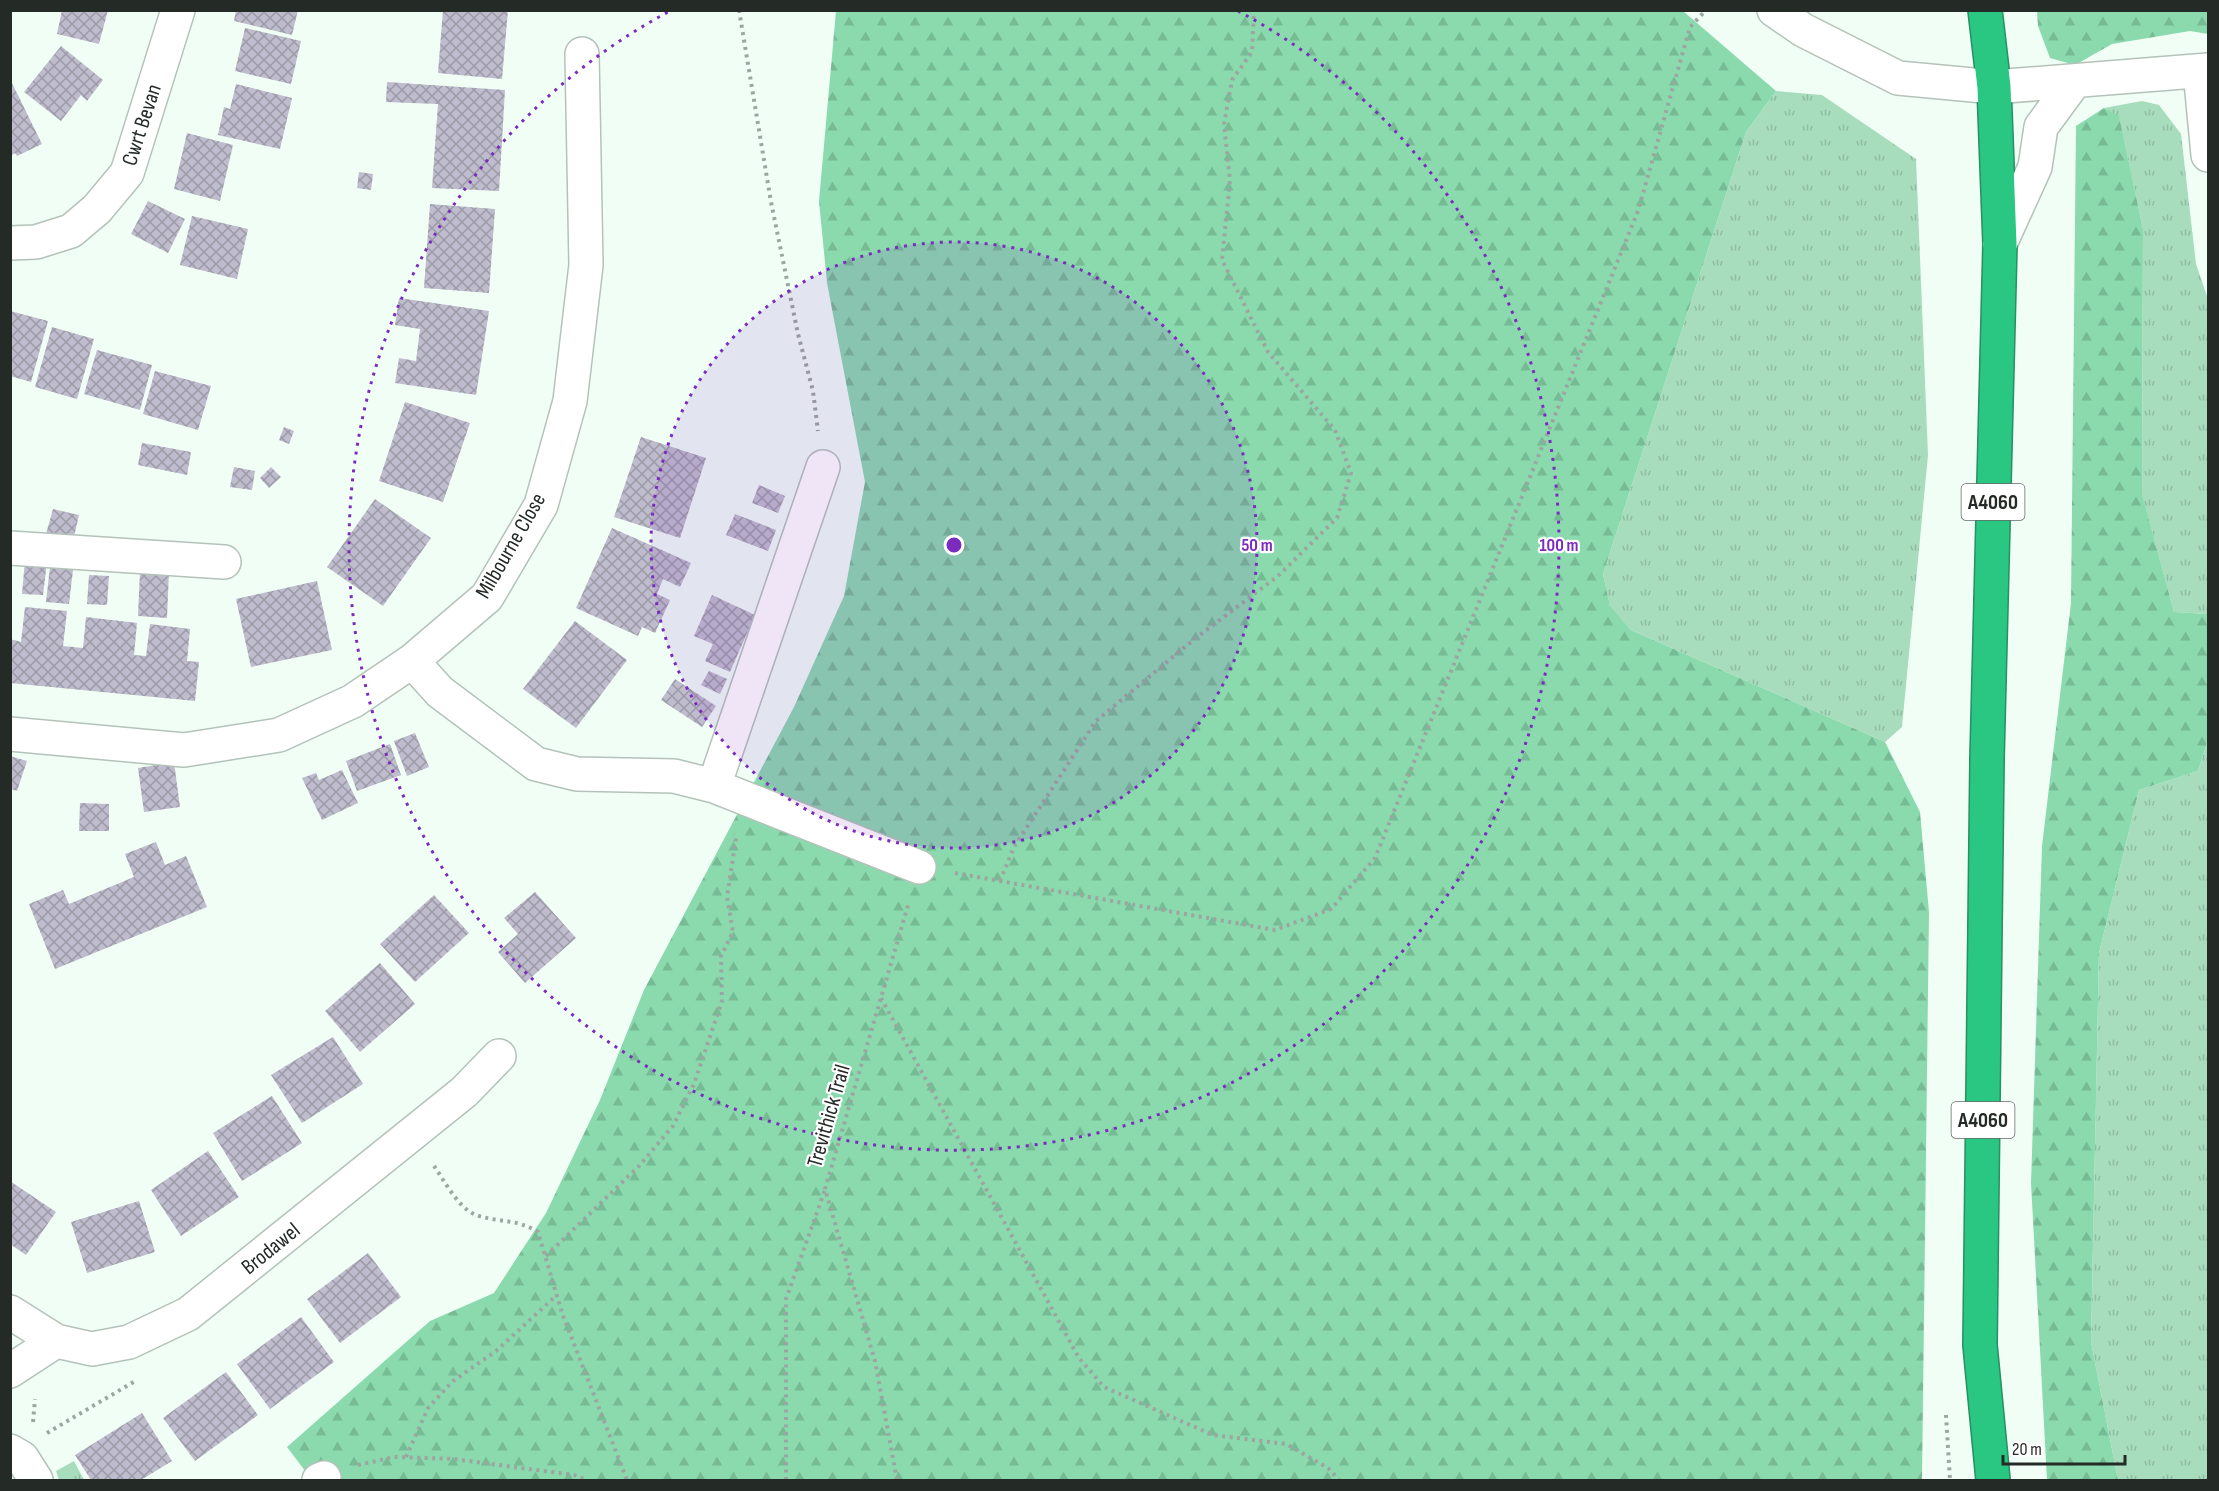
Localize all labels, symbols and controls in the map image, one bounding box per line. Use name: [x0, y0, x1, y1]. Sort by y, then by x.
street label: Cwrt Bevan: [116, 81, 168, 169]
road number: A4060: [1962, 484, 2024, 520]
street label: Milbourne Close: [470, 488, 552, 604]
centre of rings: [944, 535, 964, 555]
text: 50 m: [1241, 535, 1273, 556]
text: 100 m: [1540, 535, 1579, 556]
street label: Trevithick Trail: [801, 1062, 857, 1170]
road number: A4060: [1952, 1102, 2014, 1138]
street label: Brodawel: [236, 1217, 306, 1281]
scale bar: [2003, 1428, 2124, 1466]
text: 20 m: [2012, 1439, 2042, 1460]

